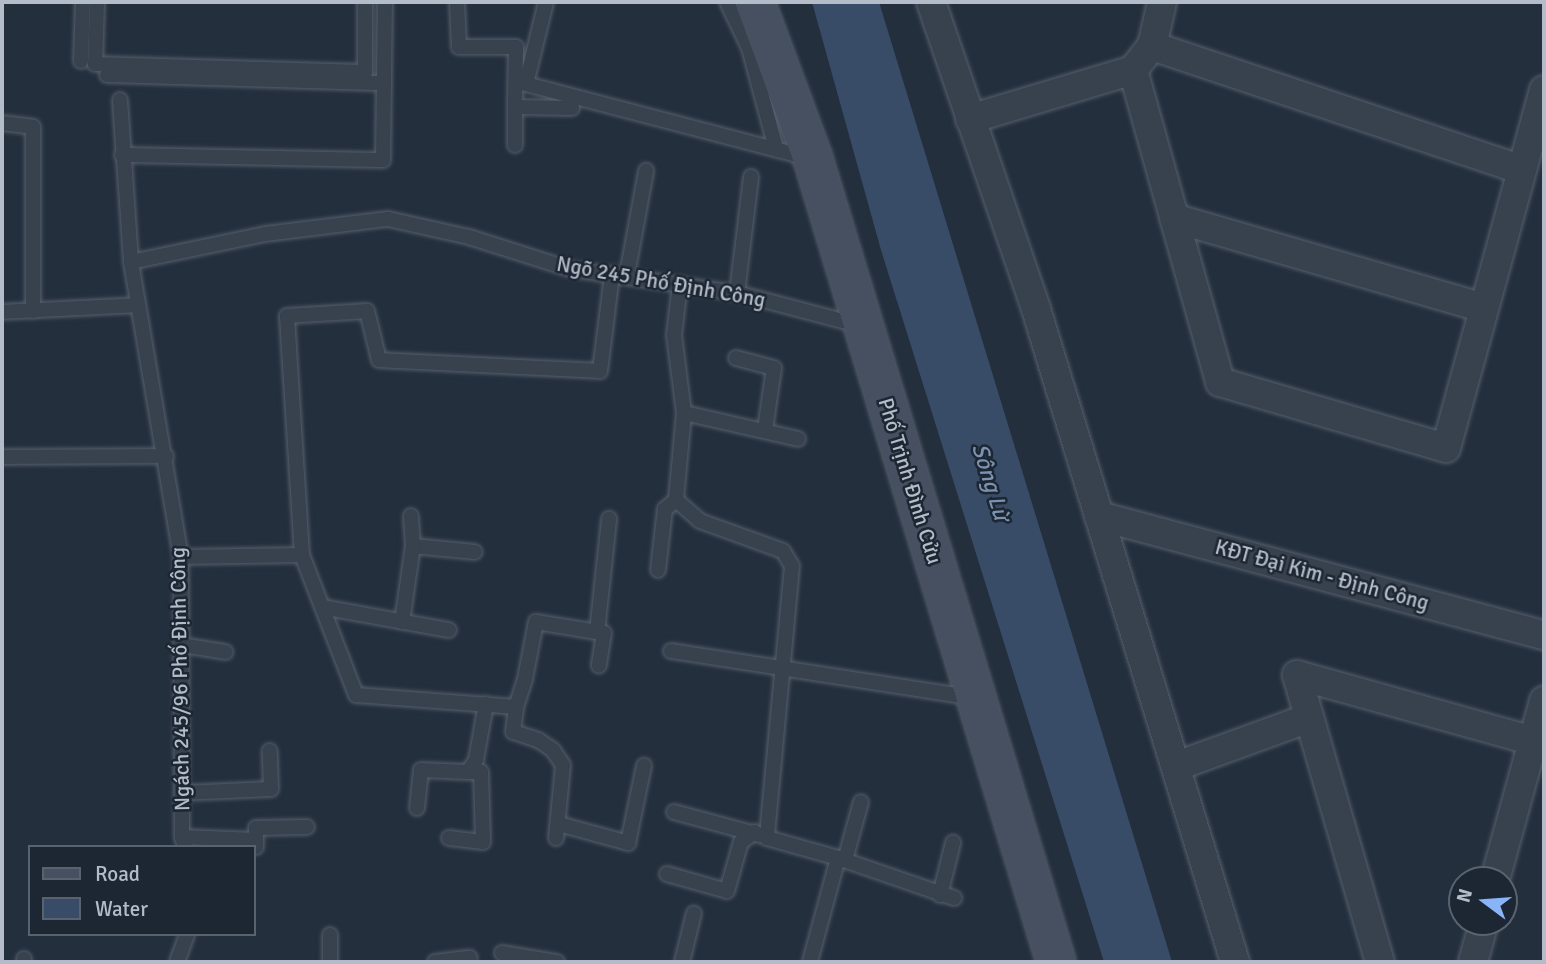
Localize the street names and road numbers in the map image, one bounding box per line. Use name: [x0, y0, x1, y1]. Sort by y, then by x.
street label: Ngõ 245 Phố Định Công: [555, 251, 767, 313]
street label: Phố Trịnh Đình Cửu: [873, 395, 947, 567]
street label: KĐT Đại Kim - Định Công: [1212, 534, 1432, 616]
street label: Ngách 245/96 Phố Định Công: [165, 547, 195, 811]

